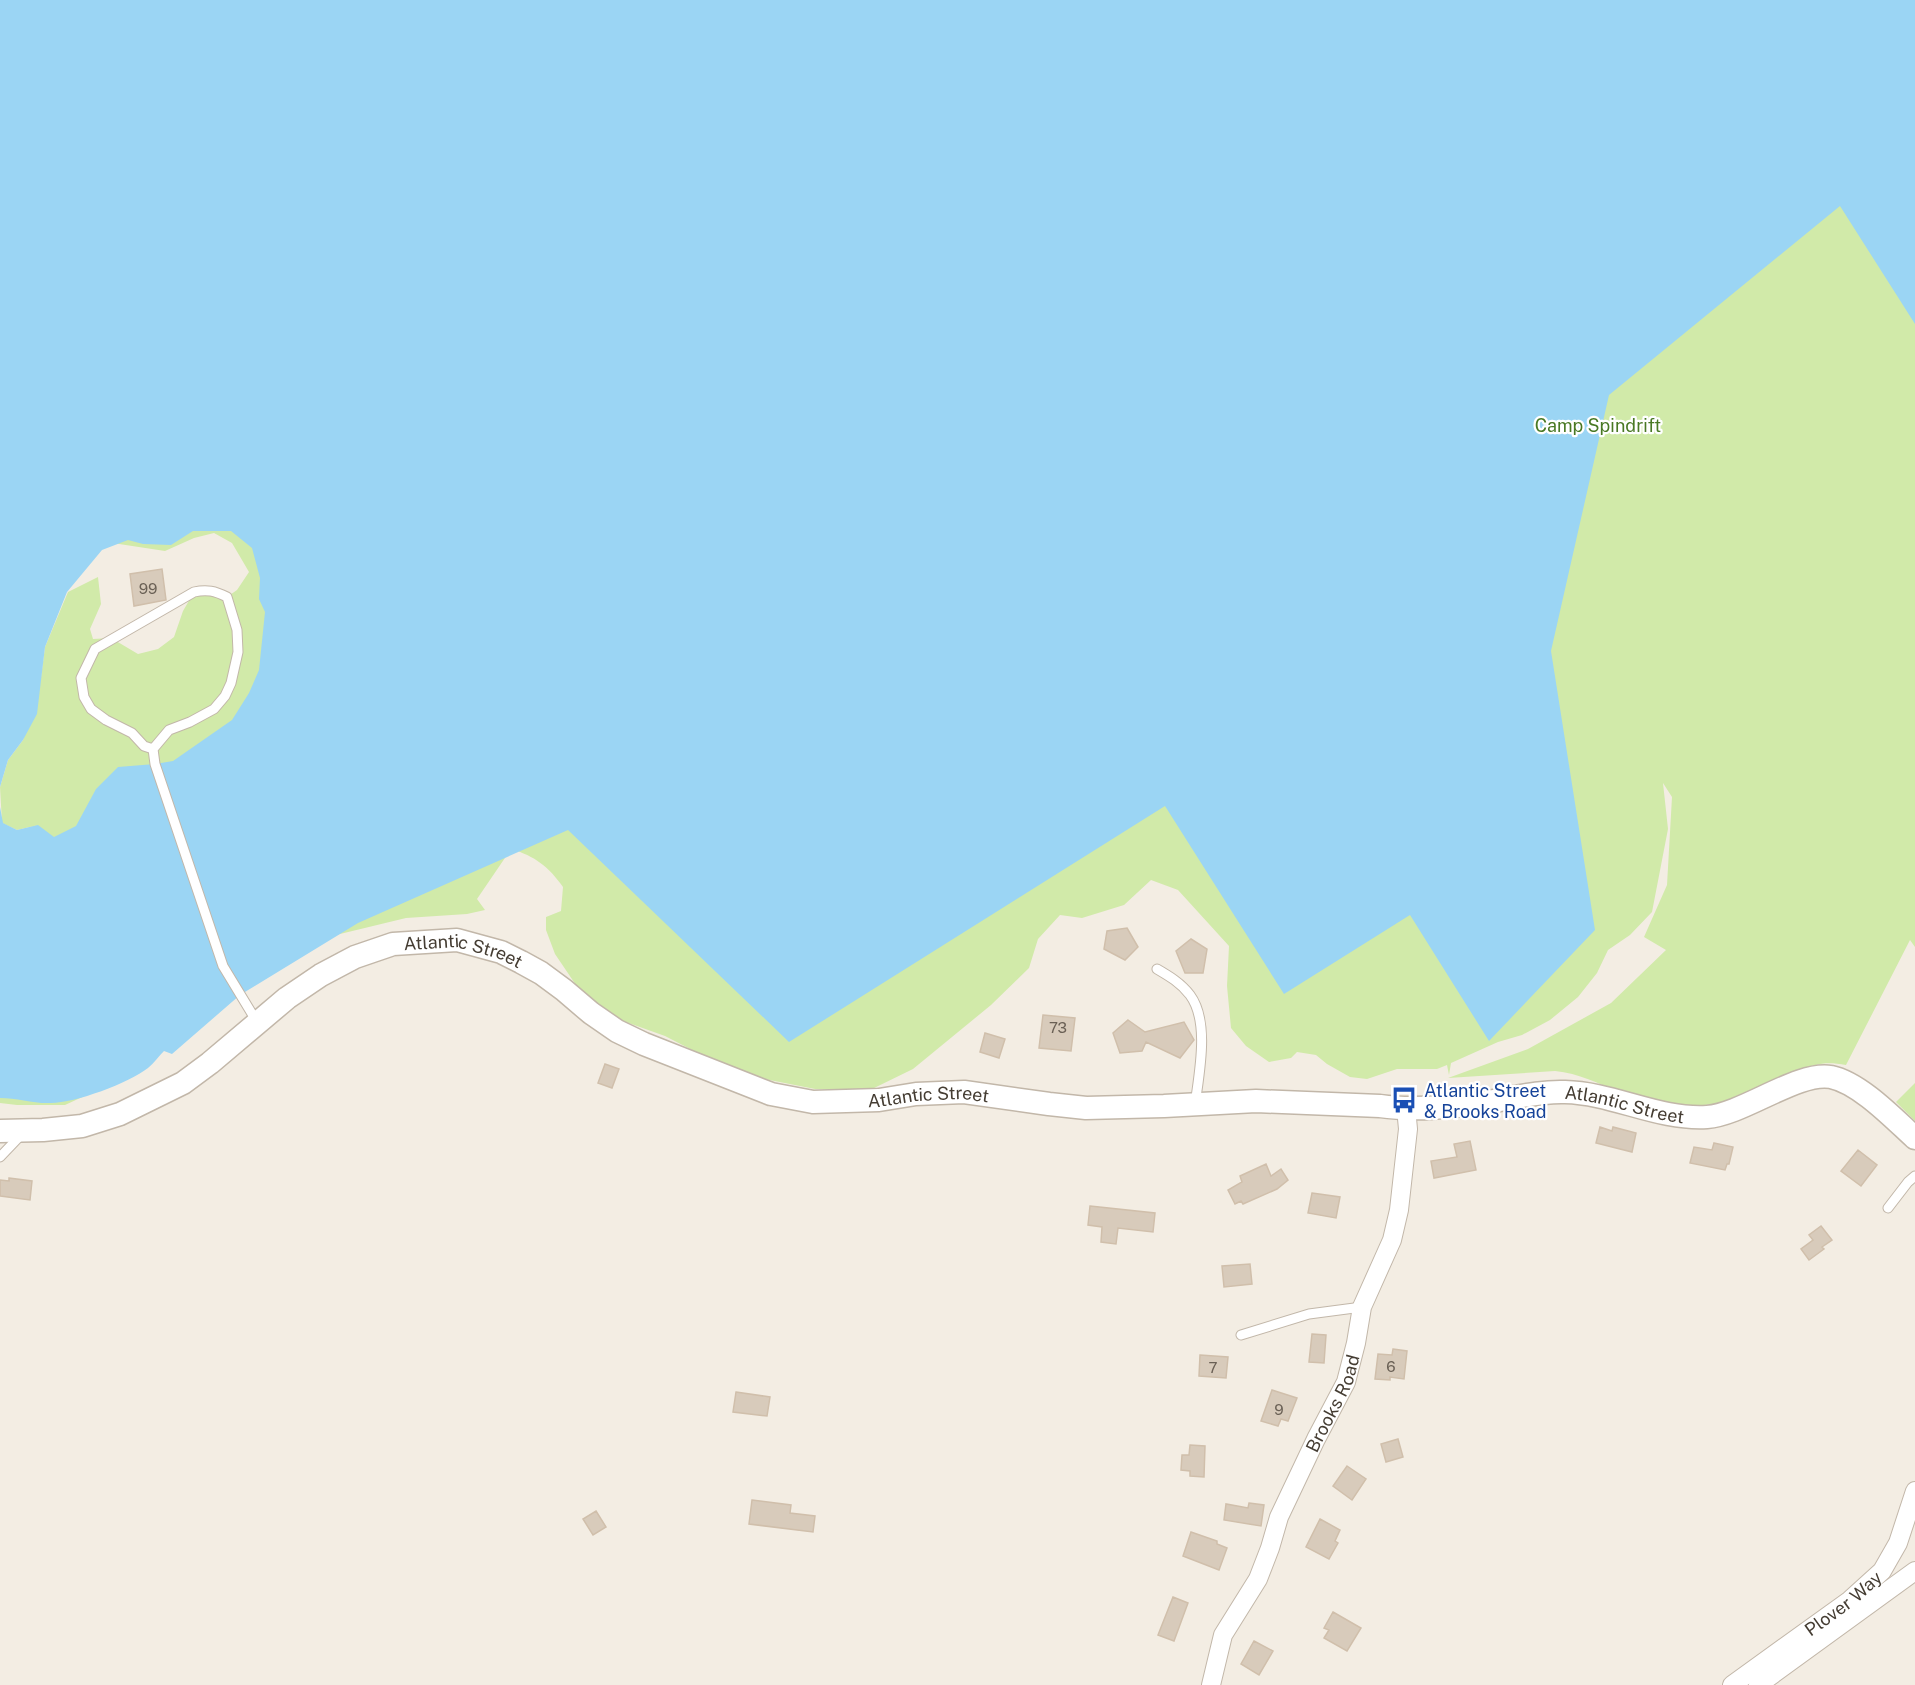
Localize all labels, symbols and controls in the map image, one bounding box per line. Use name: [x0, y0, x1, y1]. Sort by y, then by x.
park label: Camp Spindrift: [1535, 415, 1661, 436]
house number: 99: [139, 580, 157, 597]
street label: Atlantic Street: [403, 929, 526, 972]
house number: 73: [1049, 1019, 1067, 1036]
place label: Atlantic Street & Brooks Road: [1424, 1080, 1546, 1122]
street label: Atlantic Street: [867, 1081, 991, 1111]
street label: Atlantic Street: [1564, 1081, 1686, 1127]
bus stop icon: Atlantic Street & Brooks Road: [1389, 1085, 1419, 1115]
street label: Brooks Road: [1301, 1352, 1363, 1455]
house number: 6: [1386, 1358, 1396, 1375]
house number: 7: [1208, 1359, 1218, 1376]
house number: 9: [1274, 1401, 1284, 1418]
street label: Plover Way: [1800, 1566, 1886, 1640]

